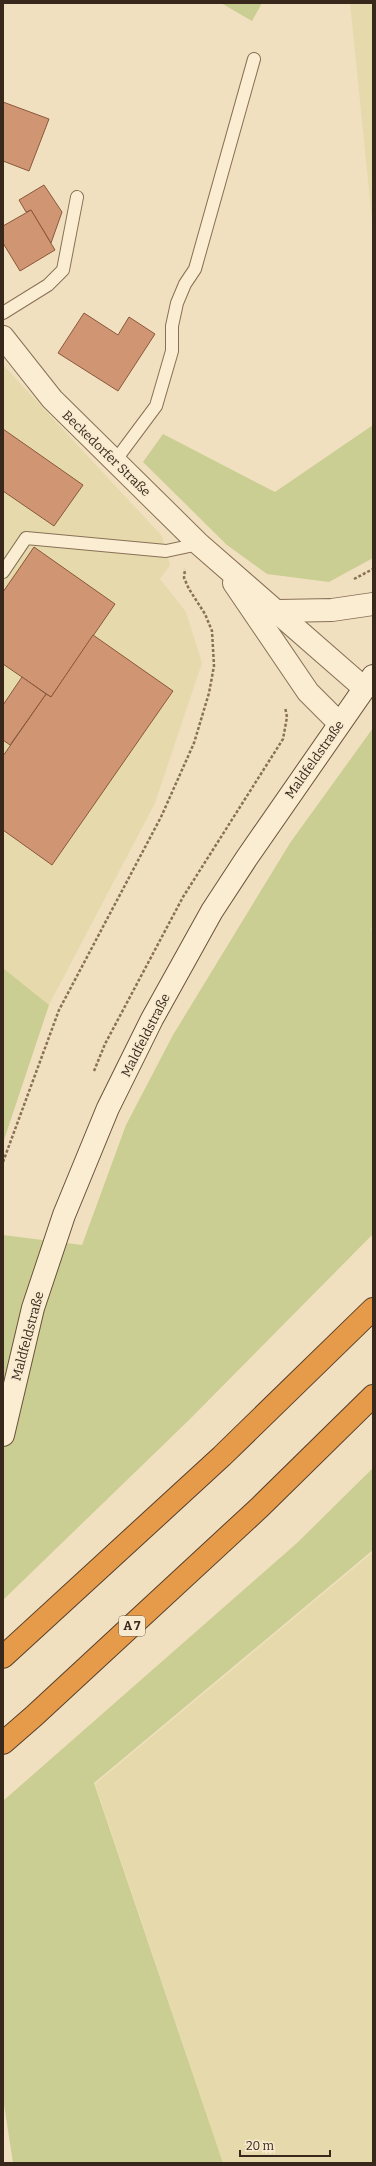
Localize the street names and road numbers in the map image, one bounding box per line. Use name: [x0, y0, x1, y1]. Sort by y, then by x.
street label: Beckedorfer Straße: [59, 407, 154, 499]
street label: Maldfeldstraße: [282, 717, 347, 801]
street label: Maldfeldstraße: [118, 991, 173, 1079]
street label: Maldfeldstraße: [8, 1290, 47, 1382]
road number: A 7: [119, 1616, 145, 1636]

